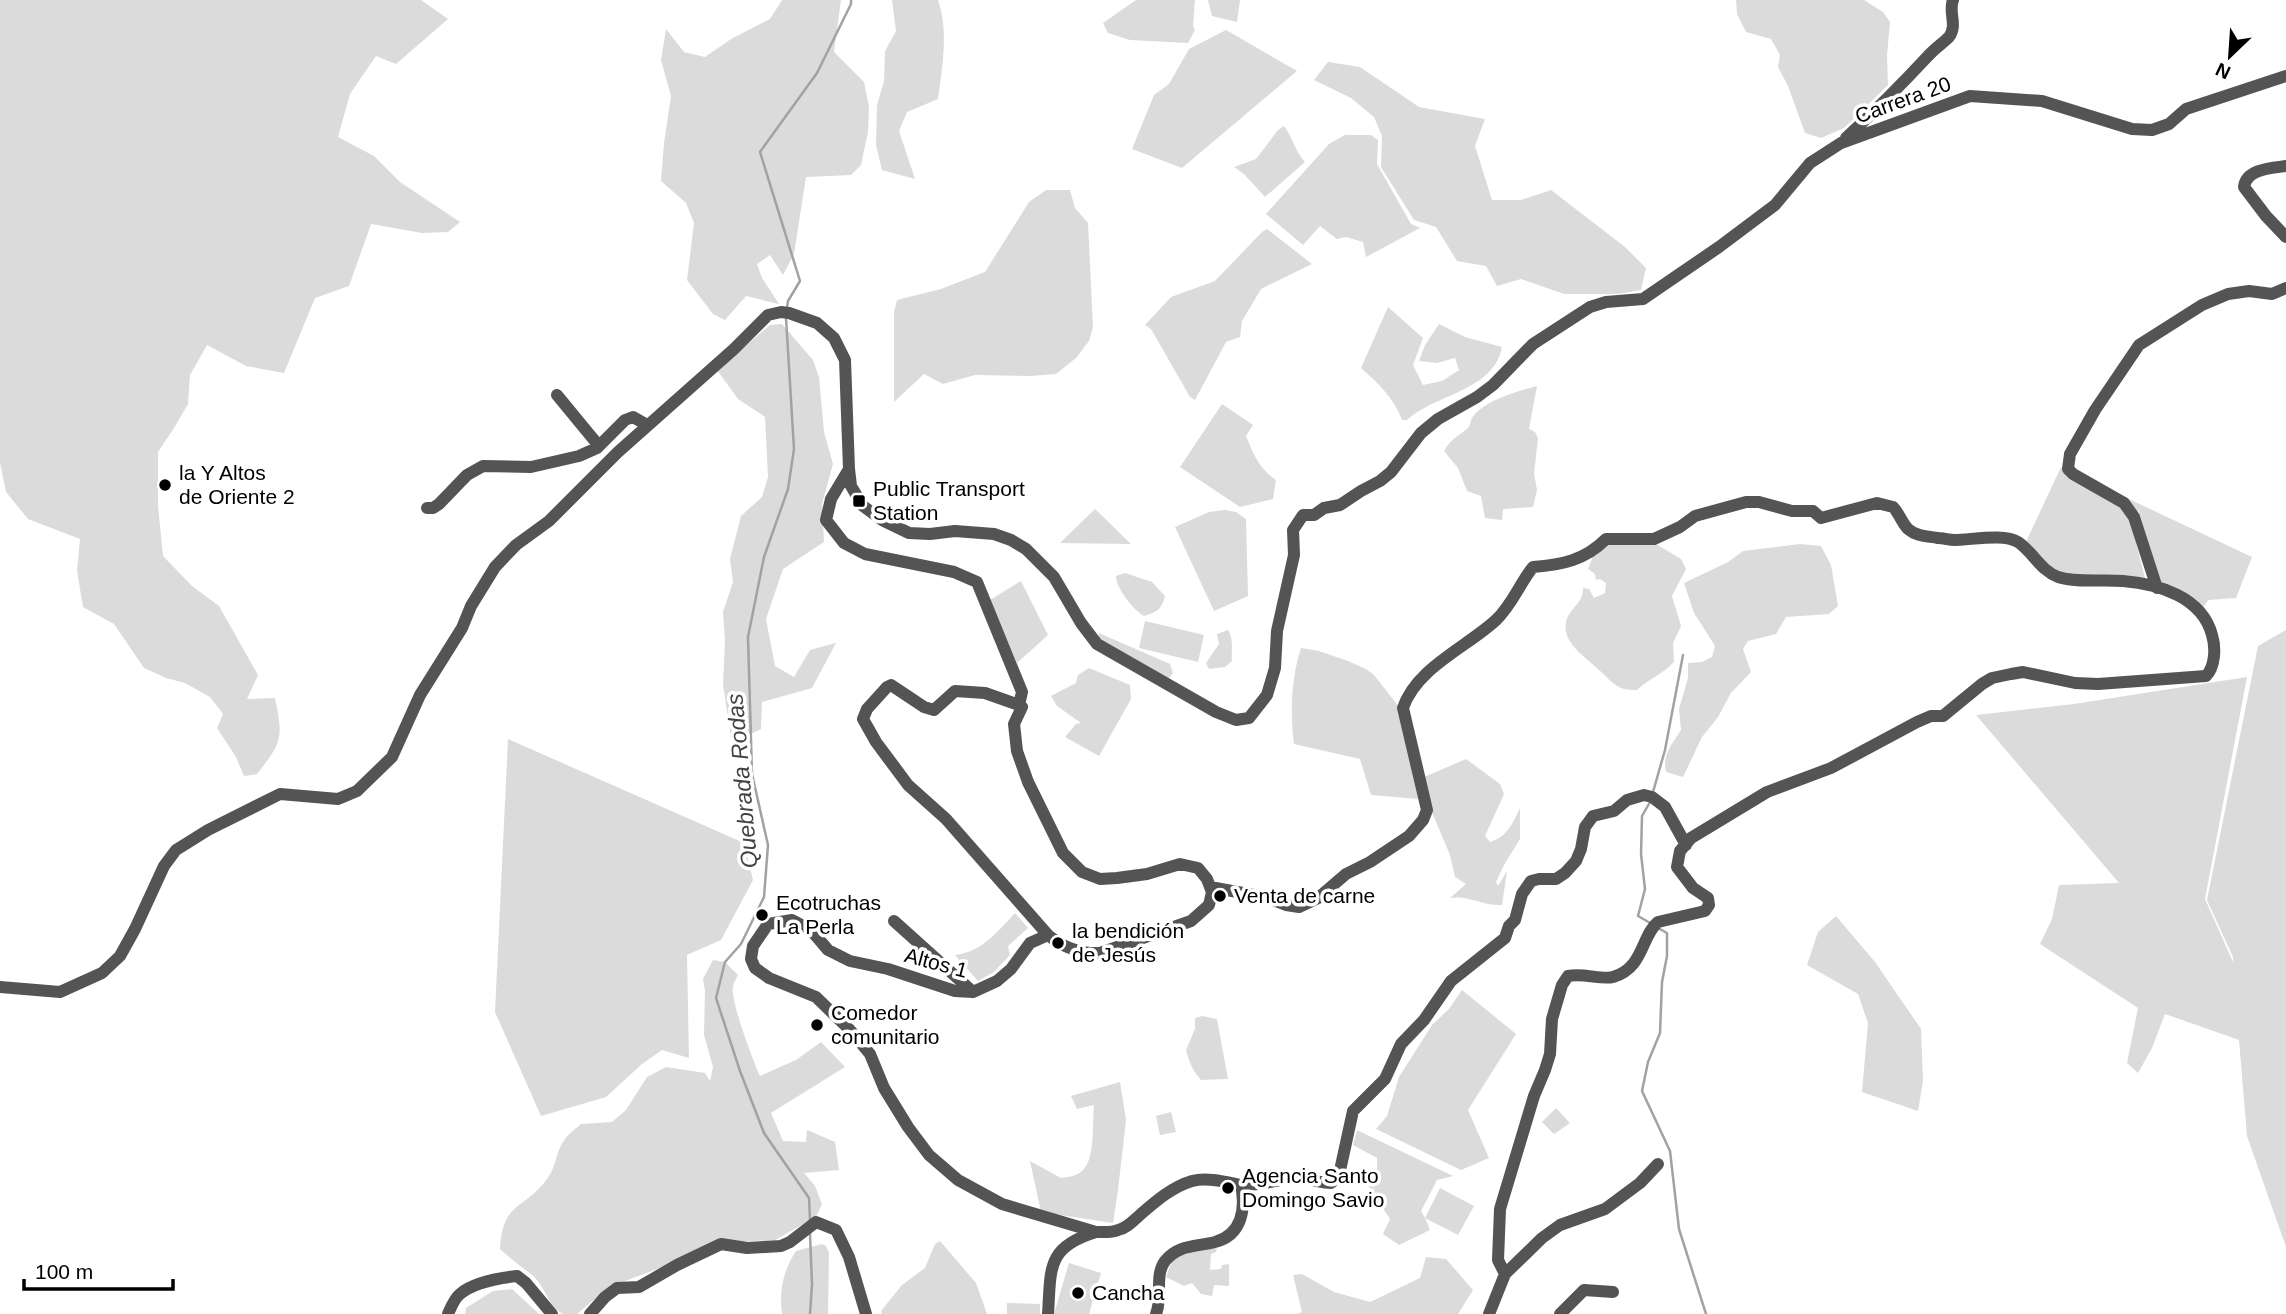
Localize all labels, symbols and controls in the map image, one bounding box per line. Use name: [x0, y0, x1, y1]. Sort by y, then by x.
north arrow: [2195, 21, 2265, 91]
text: N: [2212, 59, 2234, 83]
street label: Carrera 20: [1852, 72, 1954, 128]
place label: la Y Altos de Oriente 2: [179, 461, 295, 508]
marker: la Y Altos de Oriente 2: [157, 477, 173, 493]
place label: Public Transport Station: [873, 477, 1025, 524]
marker: Public Transport Station: [851, 493, 867, 509]
water label: Quebrada Rodas: [721, 692, 763, 869]
place label: Venta de carne: [1234, 884, 1375, 907]
marker: Venta de carne: [1212, 888, 1228, 904]
place label: Ecotruchas La Perla: [776, 891, 881, 938]
marker: Ecotruchas La Perla: [754, 907, 770, 923]
place label: la bendición de Jesús: [1072, 919, 1184, 966]
marker: la bendición de Jesús: [1050, 935, 1066, 951]
street label: Altos 1: [902, 943, 970, 982]
place label: Comedor comunitario: [831, 1001, 940, 1048]
marker: Comedor comunitario: [809, 1017, 825, 1033]
place label: Agencia Santo Domingo Savio: [1242, 1164, 1384, 1211]
marker: Agencia Santo Domingo Savio: [1220, 1180, 1236, 1196]
scale bar: [24, 1248, 173, 1292]
text: 100 m: [35, 1260, 93, 1283]
place label: Cancha: [1092, 1281, 1165, 1304]
marker: Cancha: [1070, 1285, 1086, 1301]

